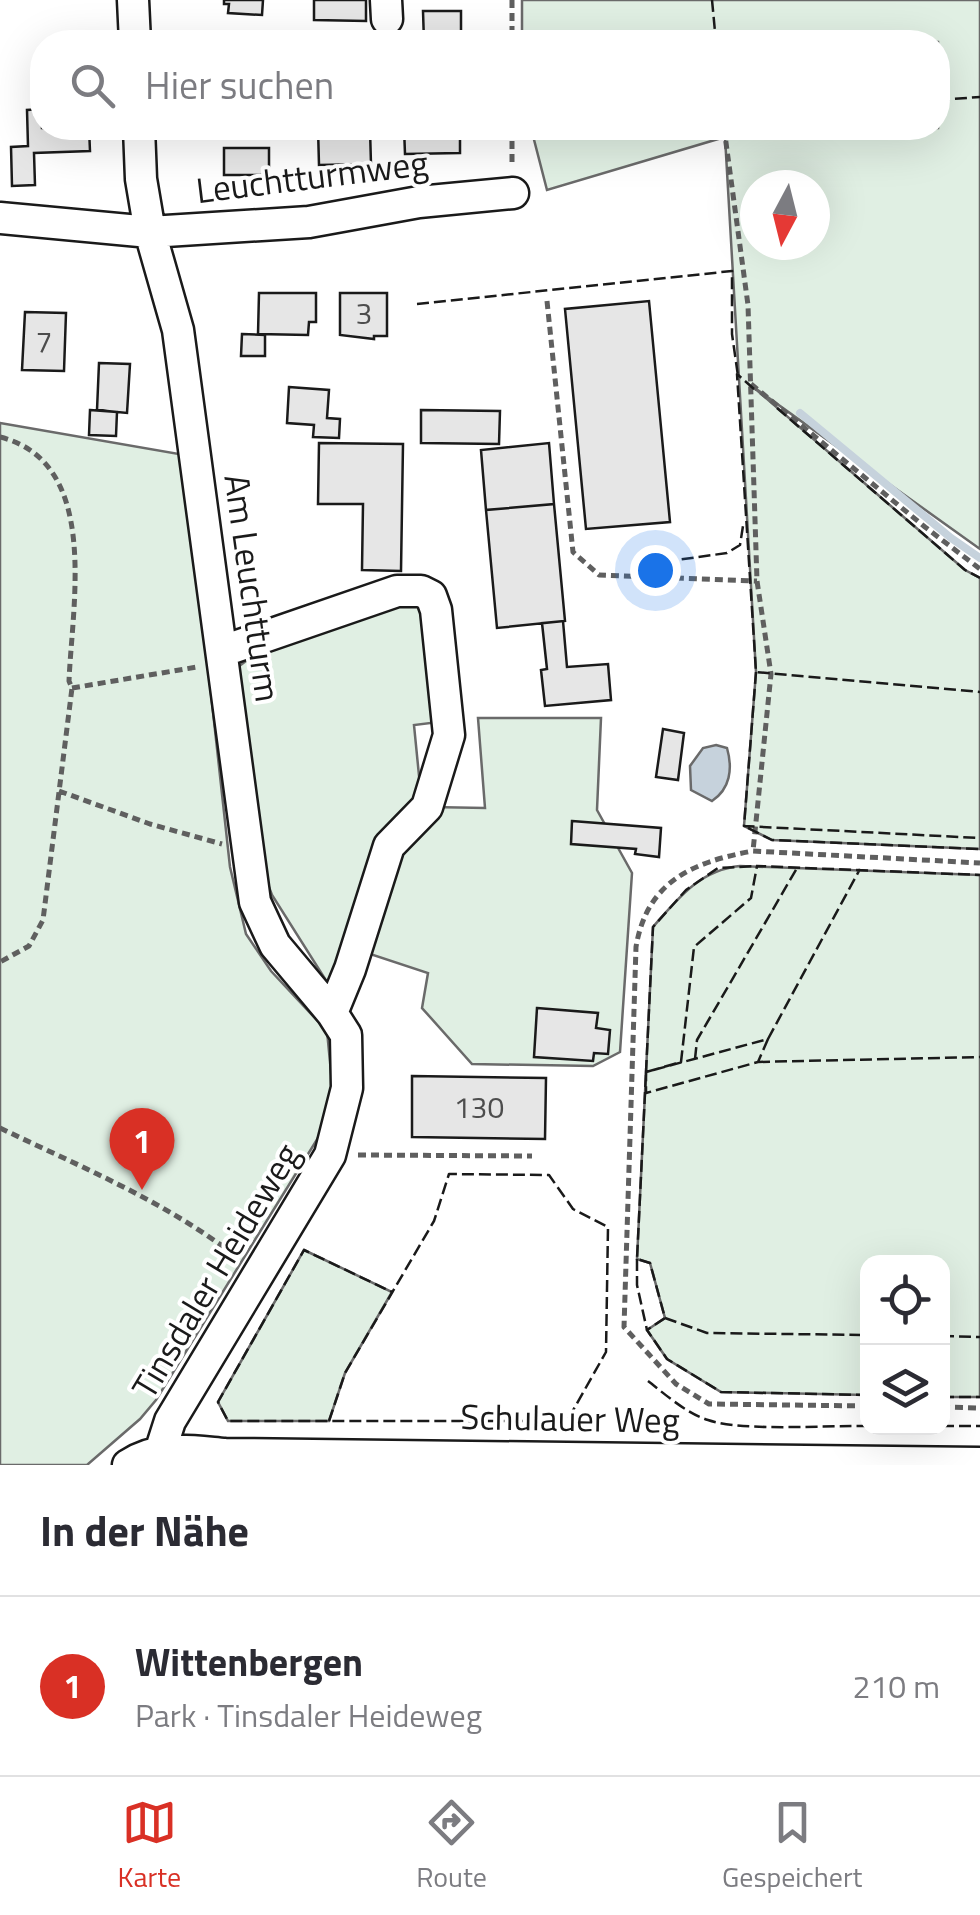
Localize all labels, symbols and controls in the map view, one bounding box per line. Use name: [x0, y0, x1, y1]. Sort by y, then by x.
search box: [30, 30, 950, 140]
text: Hier suchen: [145, 56, 334, 114]
icon: search: [65, 58, 120, 113]
street label: Leuchtturmweg: [193, 135, 431, 217]
north arrow: [740, 170, 830, 260]
house number: 3: [356, 290, 372, 336]
house number: 7: [36, 318, 52, 364]
street label: Am Leuchtturm: [210, 471, 296, 705]
your location: [630, 545, 681, 596]
house number: 130: [454, 1084, 504, 1130]
pin: 1: [110, 1108, 174, 1190]
street label: Tinsdaler Heideweg: [117, 1132, 313, 1409]
map controls: [860, 1255, 950, 1435]
button: locate: [860, 1255, 950, 1345]
button: layers: [860, 1345, 950, 1435]
street label: Schulauer Weg: [460, 1389, 680, 1447]
text: In der Nähe: [40, 1498, 249, 1562]
text: Wittenbergen: [135, 1633, 363, 1691]
text: 1: [64, 1662, 81, 1710]
text: 210 m: [852, 1662, 940, 1710]
text: Park · Tinsdaler Heideweg: [135, 1691, 482, 1739]
tab: Karte: [118, 1795, 181, 1898]
tab: Route: [416, 1795, 487, 1898]
tab: Gespeichert: [722, 1795, 862, 1898]

